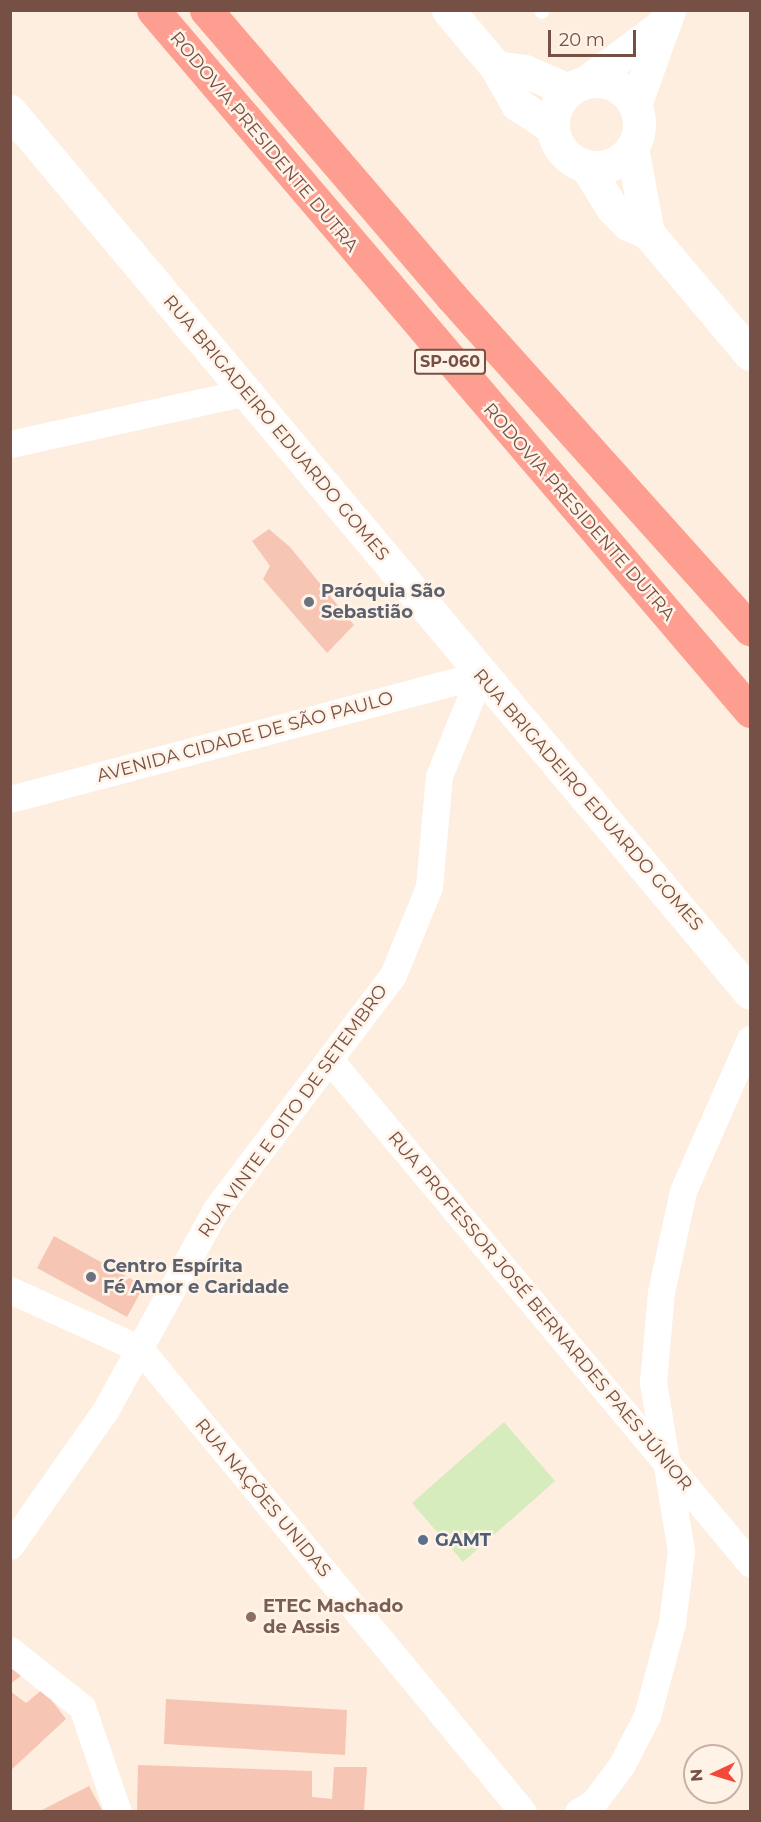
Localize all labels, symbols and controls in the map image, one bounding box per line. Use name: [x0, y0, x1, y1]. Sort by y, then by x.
scale bar: [551, 18, 640, 56]
street label: RODOVIA PRESIDENTE DUTRA: [165, 27, 363, 257]
text: 20 m: [559, 29, 605, 51]
street label: RUA BRIGADEIRO EDUARDO GOMES: [159, 291, 393, 565]
road number: SP-060: [412, 349, 488, 375]
street label: RODOVIA PRESIDENTE DUTRA: [479, 399, 679, 625]
place label: Paróquia São Sebastião: [321, 581, 445, 624]
marker: Paróquia São Sebastião: [302, 595, 316, 609]
street label: RUA BRIGADEIRO EDUARDO GOMES: [468, 665, 708, 935]
street label: AVENIDA CIDADE DE SÃO PAULO: [94, 687, 396, 787]
street label: RUA VINTE E OITO DE SETEMBRO: [194, 980, 392, 1242]
street label: RUA PROFESSOR JOSÉ BERNARDES PAES JÚNIOR: [383, 1127, 697, 1495]
place label: Centro Espírita Fé Amor e Caridade: [103, 1256, 289, 1298]
marker: Centro Espírita Fé Amor e Caridade: [84, 1270, 98, 1284]
street label: RUA NAÇÕES UNIDAS: [190, 1414, 336, 1582]
place label: GAMT: [435, 1529, 491, 1551]
marker: GAMT: [416, 1533, 430, 1547]
place label: ETEC Machado de Assis: [263, 1596, 403, 1638]
marker: ETEC Machado de Assis: [244, 1610, 258, 1624]
north arrow: [683, 1744, 743, 1804]
text: N: [687, 1768, 706, 1782]

